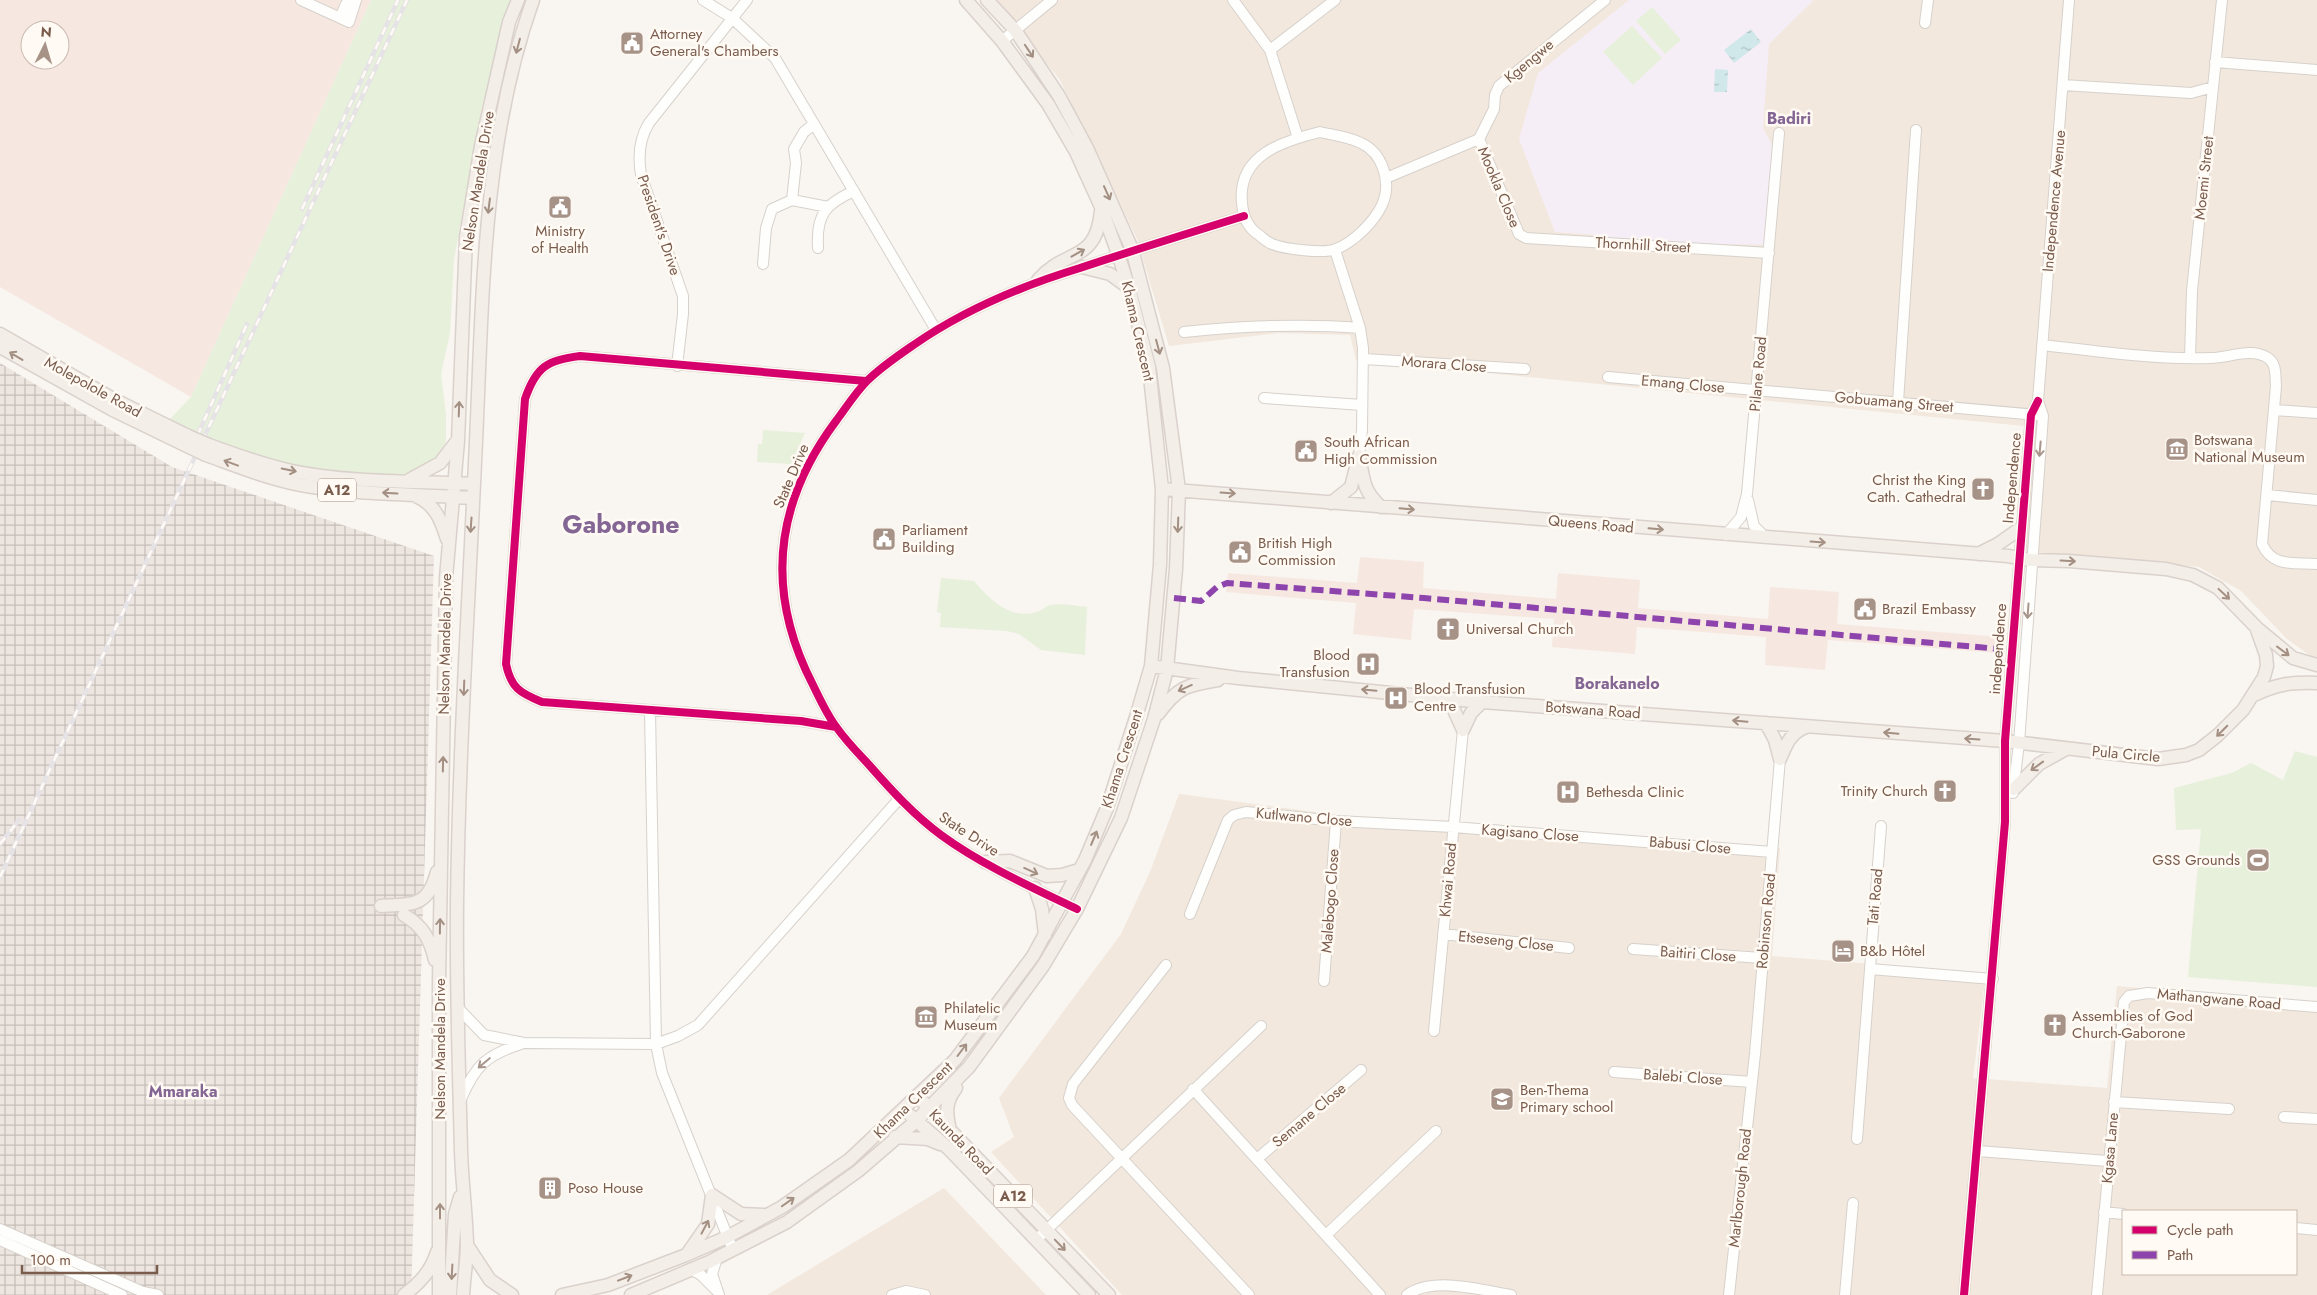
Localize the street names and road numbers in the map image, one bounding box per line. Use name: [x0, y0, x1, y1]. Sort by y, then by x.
street label: Kgengwe: [1500, 34, 1559, 88]
street label: Nelson Mandela Drive: [456, 109, 500, 253]
street label: Independence Avenue: [2037, 129, 2071, 273]
street label: Moemi Street: [2189, 135, 2219, 221]
street label: Mookla Close: [1472, 143, 1526, 231]
street label: President's Drive: [632, 172, 687, 278]
street label: Thornhill Street: [1595, 232, 1691, 258]
street label: Khama Crescent: [1116, 279, 1160, 384]
street label: Pilane Road: [1744, 336, 1772, 412]
street label: Morara Close: [1401, 350, 1488, 378]
street label: Molepolole Road: [40, 351, 146, 423]
street label: Emang Close: [1640, 369, 1726, 399]
street label: Gobuamang Street: [1834, 386, 1955, 418]
street label: Independence: [1997, 431, 2027, 524]
street label: State Drive: [768, 440, 815, 512]
road number: A12: [318, 478, 356, 502]
street label: Queens Road: [1547, 509, 1635, 539]
street label: Nelson Mandela Drive: [433, 573, 457, 715]
street label: independence: [1984, 602, 2012, 695]
street label: Botswana Road: [1545, 696, 1641, 724]
street label: Khama Crescent: [1096, 707, 1148, 811]
street label: Pula Circle: [2091, 740, 2161, 768]
street label: Kutlwano Close: [1255, 802, 1353, 832]
street label: State Drive: [934, 806, 1004, 862]
street label: Kagisano Close: [1481, 819, 1580, 847]
street label: Babusi Close: [1648, 830, 1732, 860]
street label: Khwai Road: [1434, 842, 1462, 918]
street label: Malebogo Close: [1315, 848, 1345, 954]
street label: Tati Road: [1862, 868, 1888, 926]
street label: Robinson Road: [1751, 872, 1781, 970]
street label: Etseseng Close: [1457, 925, 1555, 957]
street label: Baitiri Close: [1659, 940, 1737, 968]
street label: Nelson Mandela Drive: [429, 978, 451, 1120]
street label: Mathangwane Road: [2156, 983, 2282, 1015]
street label: Khama Crescent: [869, 1056, 958, 1143]
street label: Balebi Close: [1643, 1063, 1724, 1091]
street label: Semane Close: [1267, 1077, 1351, 1153]
street label: Kaunda Road: [924, 1104, 998, 1180]
street label: Kgasa Lane: [2096, 1111, 2124, 1184]
street label: Marlborough Road: [1723, 1128, 1757, 1248]
road number: A12: [994, 1184, 1032, 1208]

